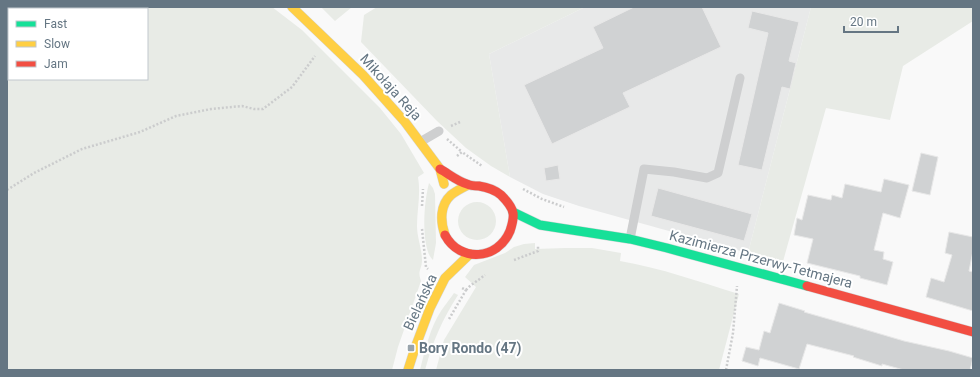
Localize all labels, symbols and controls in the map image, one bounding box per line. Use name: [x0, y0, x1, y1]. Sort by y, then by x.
legend: [8, 8, 148, 80]
scale bar: [844, 8, 898, 34]
text: 20 m: [850, 15, 877, 29]
text: Fast: [44, 17, 67, 31]
text: Slow: [44, 37, 70, 51]
street label: Mikołaja Reja: [357, 51, 425, 123]
text: Jam: [44, 57, 68, 71]
street label: Kazimierza Przerwy-Tetmajera: [668, 227, 854, 291]
street label: Bielańska: [400, 271, 440, 333]
place label: Bory Rondo (47): [419, 340, 522, 357]
marker: Bory Rondo (47): [406, 343, 416, 353]

